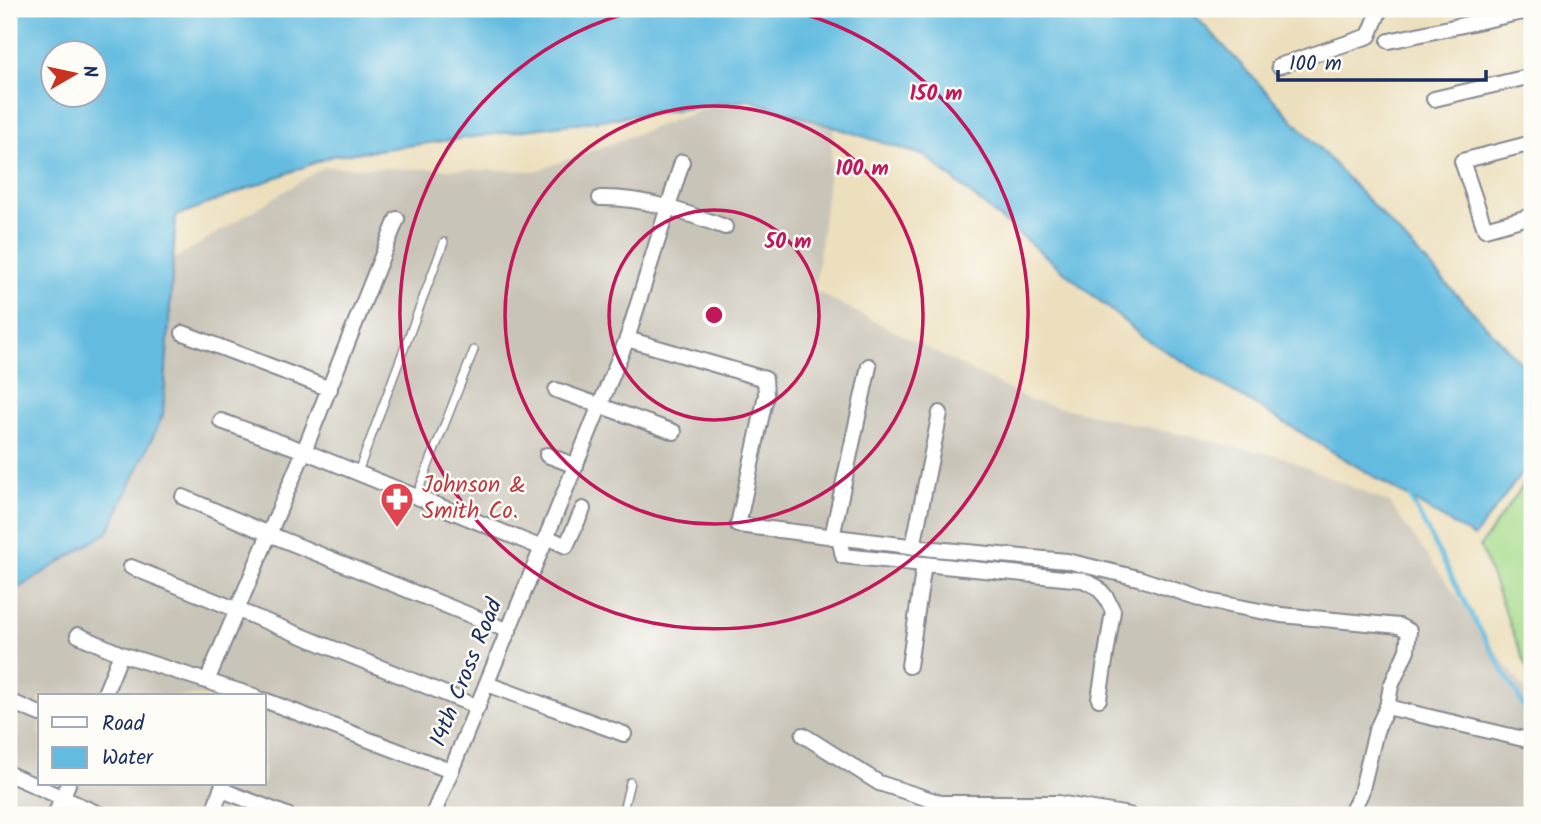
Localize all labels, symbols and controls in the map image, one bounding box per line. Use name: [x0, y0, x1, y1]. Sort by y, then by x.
north arrow: [38, 38, 108, 108]
scale bar: [1278, 38, 1487, 82]
text: 100 m: [1289, 48, 1342, 81]
text: N: [73, 63, 105, 80]
text: 150 m: [909, 78, 963, 111]
text: 100 m: [835, 153, 889, 186]
text: 50 m: [764, 226, 811, 259]
centre of rings: [702, 303, 726, 327]
place label: Johnson & Smith Co.: [422, 468, 526, 530]
pharmacy icon: Johnson & Smith Co.: [378, 480, 416, 529]
street label: 14th Cross Road: [421, 593, 513, 753]
legend: [38, 694, 266, 786]
text: Road: [102, 708, 145, 741]
text: Water: [102, 742, 154, 775]

